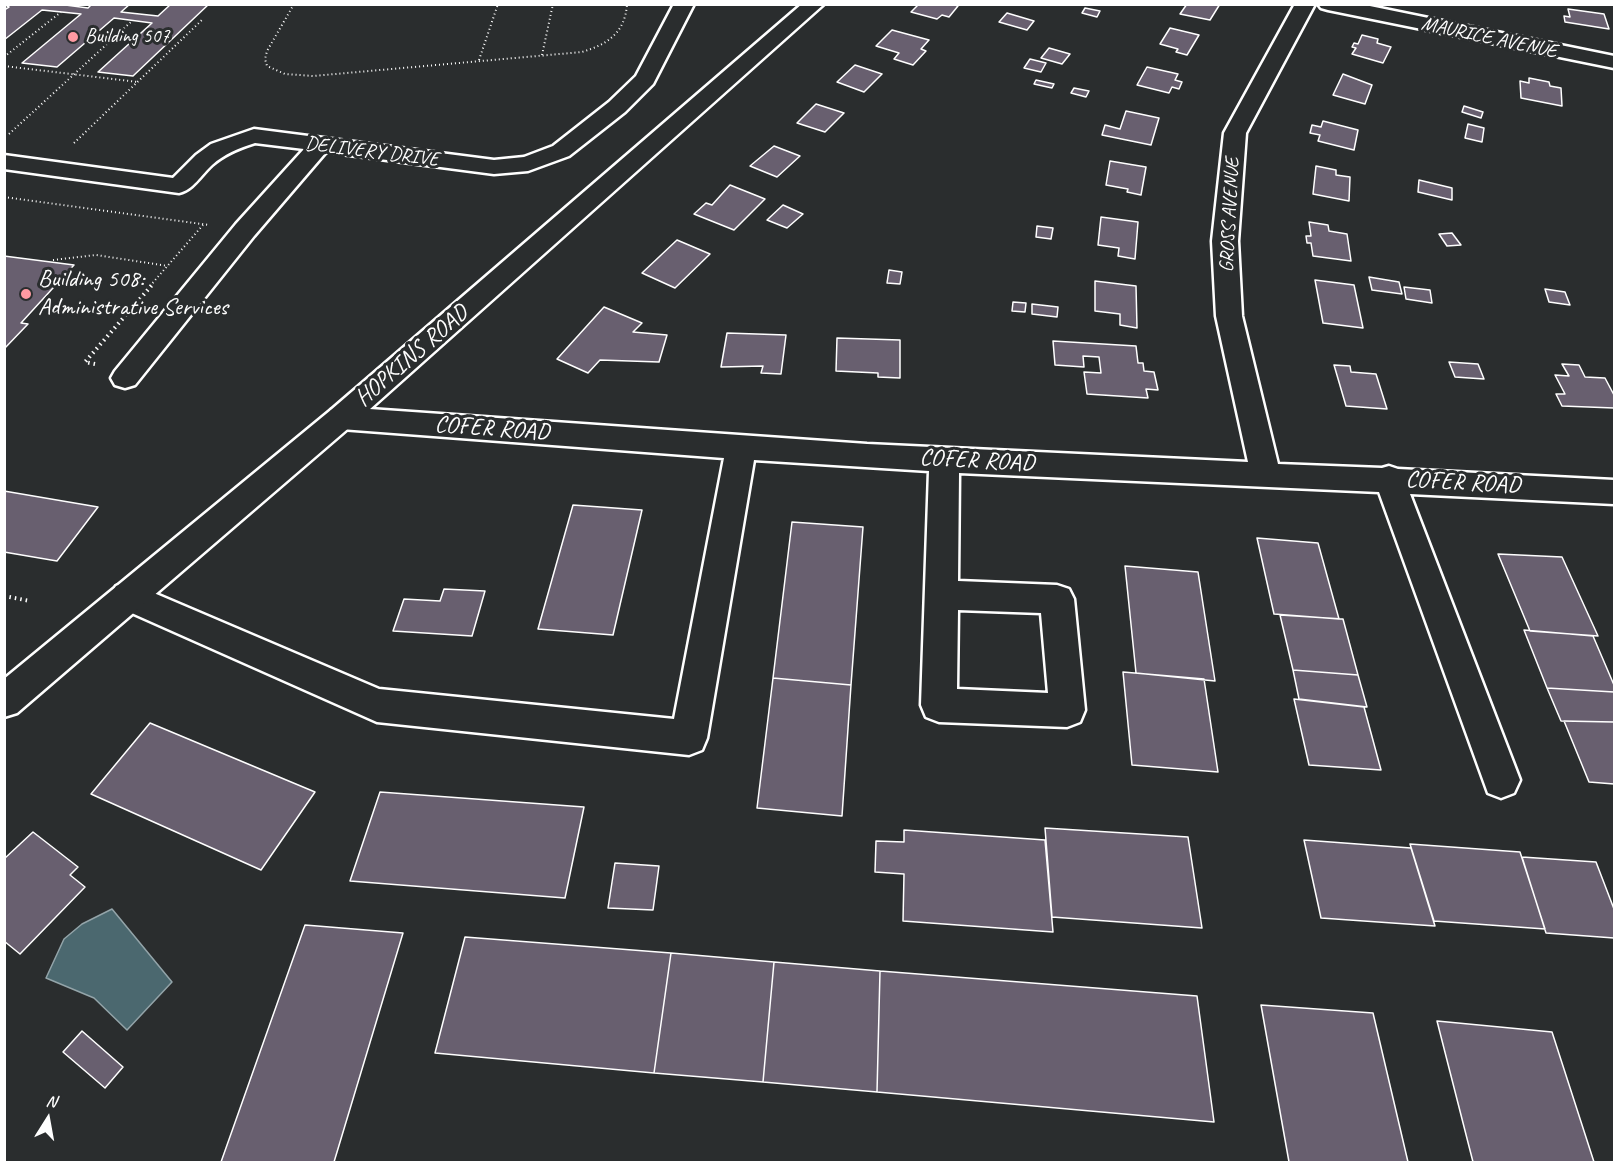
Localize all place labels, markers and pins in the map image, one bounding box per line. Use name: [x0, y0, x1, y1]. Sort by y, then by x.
place label: Building 507: [85, 25, 169, 49]
marker: Building 507: [66, 30, 80, 44]
place label: Building 508: Administrative Services: [38, 266, 228, 322]
marker: Building 508: Administrative Services: [19, 287, 33, 301]

